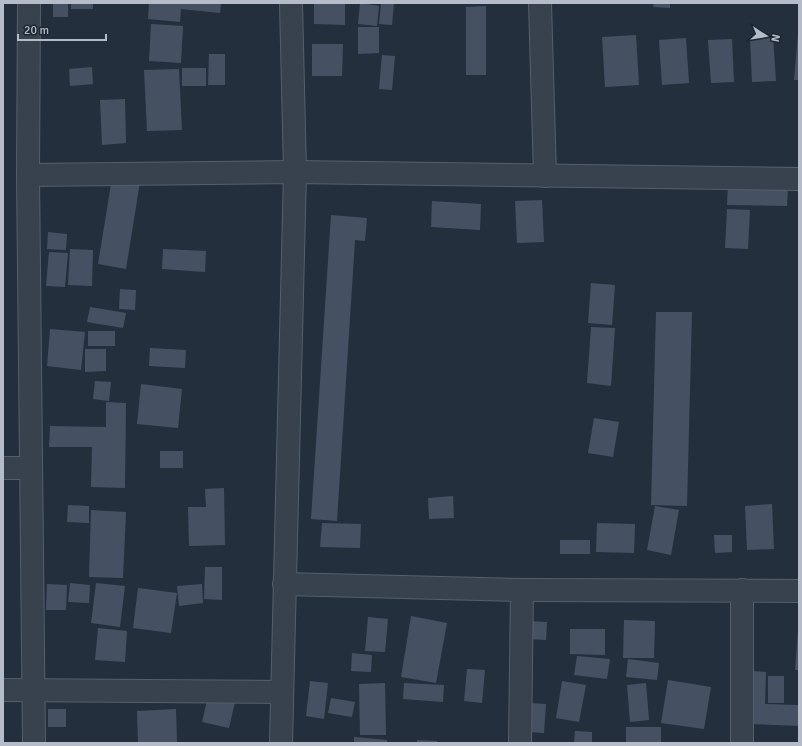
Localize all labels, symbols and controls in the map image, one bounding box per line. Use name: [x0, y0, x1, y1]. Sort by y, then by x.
scale bar: [18, 16, 106, 42]
north arrow: [746, 16, 786, 56]
text: 20 m: [24, 23, 49, 38]
text: N: [768, 33, 782, 43]

